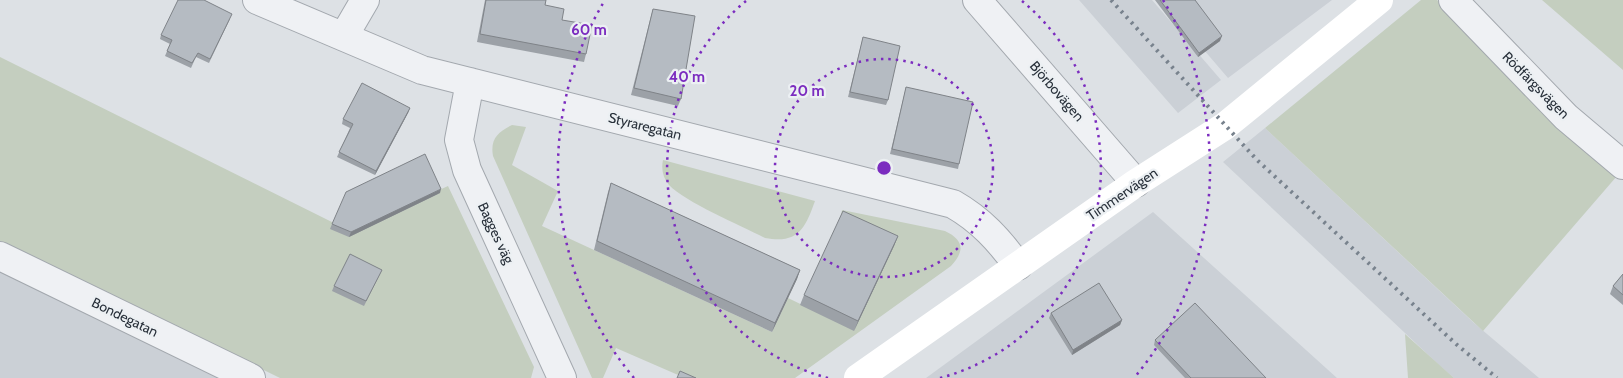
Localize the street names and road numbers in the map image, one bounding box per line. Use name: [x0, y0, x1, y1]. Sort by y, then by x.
street label: Rödfärgsvägen: [1499, 48, 1573, 122]
street label: Björbovägen: [1026, 57, 1088, 125]
street label: Styraregatan: [606, 108, 684, 144]
street label: Timmervägen: [1083, 164, 1161, 224]
street label: Bagges väg: [474, 199, 518, 267]
street label: Bondegatan: [89, 293, 161, 341]

